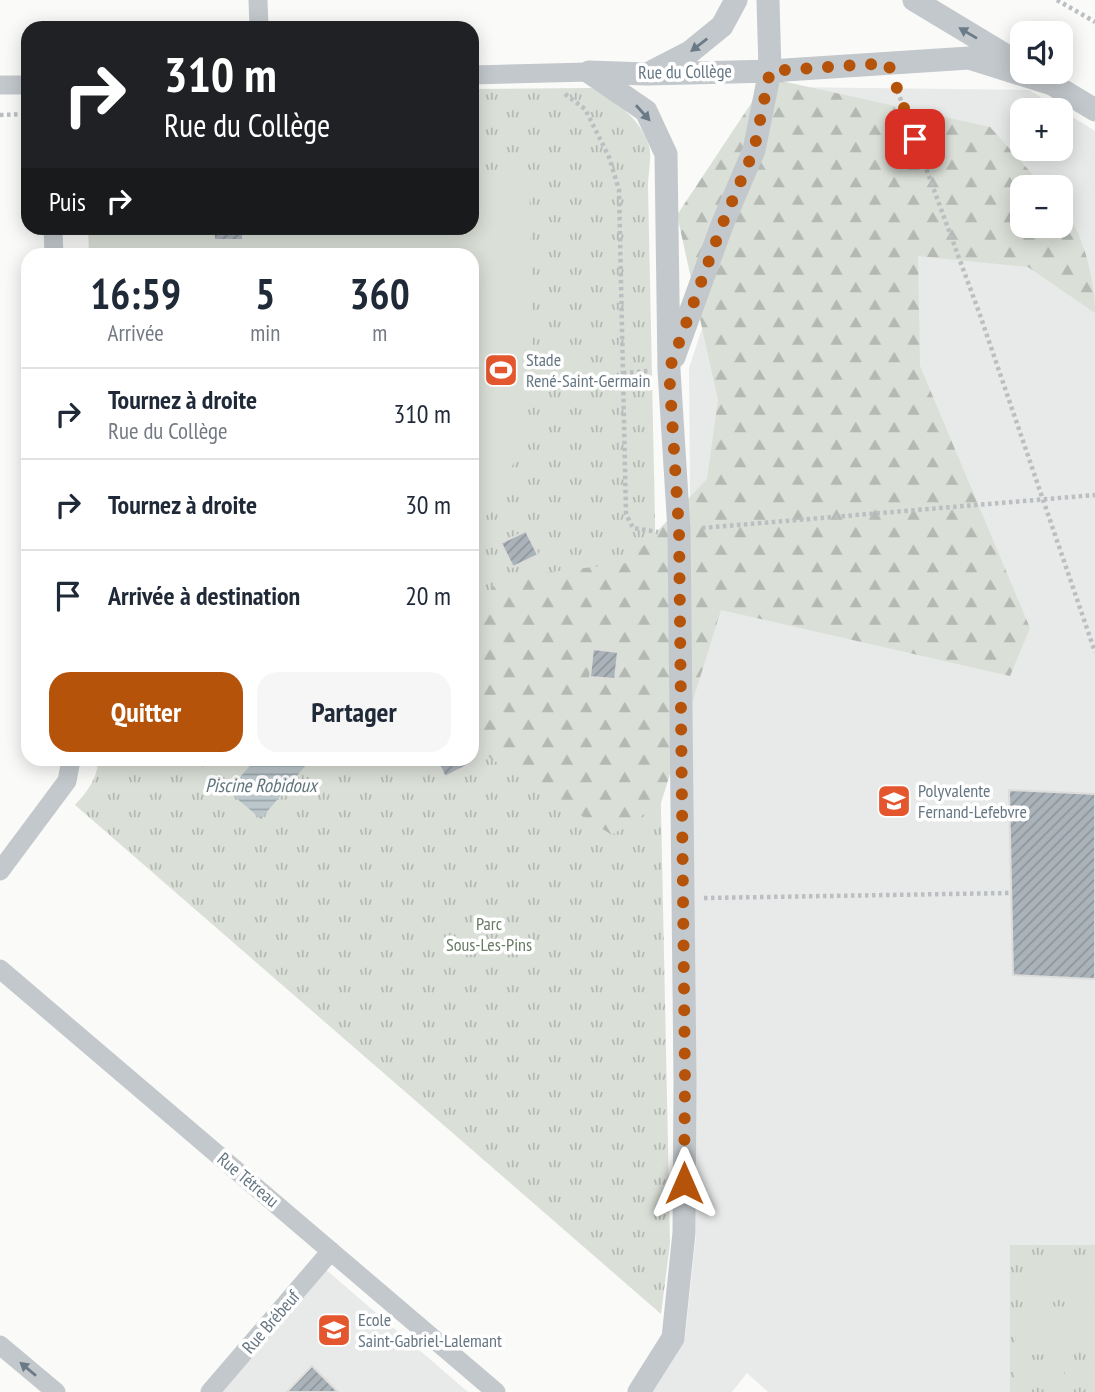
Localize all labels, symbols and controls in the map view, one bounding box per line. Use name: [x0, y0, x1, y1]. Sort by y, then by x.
map controls: [1010, 21, 1073, 238]
button: sound: [1010, 21, 1073, 84]
one-way arrow: [958, 26, 977, 39]
one-way arrow: [690, 37, 708, 52]
text: 310 m: [164, 42, 277, 106]
icon: right: [49, 49, 140, 140]
street label: Rue du Collège: [638, 59, 732, 84]
button: +: [1010, 98, 1073, 161]
text: Rue du Collège: [164, 104, 330, 146]
one-way arrow: [635, 104, 651, 121]
pin: [885, 109, 945, 169]
icon: arrive: [896, 120, 934, 158]
button: −: [1010, 175, 1073, 238]
icon: right: [100, 182, 138, 220]
text: Puis: [49, 185, 86, 218]
text: 16:59: [90, 266, 181, 321]
text: 5: [255, 266, 275, 321]
text: 360: [350, 266, 410, 321]
text: Arrivée: [108, 318, 164, 347]
text: min: [250, 318, 280, 347]
text: m: [372, 318, 387, 347]
place label: Stade René-Saint-Germain: [526, 348, 650, 392]
sports icon: Stade René-Saint-Germain: [482, 351, 520, 389]
text: Tournez à droite: [108, 383, 257, 416]
icon: right: [49, 395, 87, 433]
text: 310 m: [393, 397, 451, 430]
text: Rue du Collège: [108, 416, 228, 445]
icon: right: [49, 486, 87, 524]
text: Tournez à droite: [108, 488, 257, 521]
text: 30 m: [405, 488, 451, 521]
icon: arrive: [49, 577, 87, 615]
text: Arrivée à destination: [108, 579, 300, 612]
text: 20 m: [405, 579, 451, 612]
button: Quitter: [49, 672, 243, 752]
button: Partager: [257, 672, 451, 752]
water label: Piscine Robidoux: [205, 773, 319, 797]
place label: Polyvalente Fernand-Lefebvre: [918, 779, 1027, 823]
school or university icon: Polyvalente Fernand-Lefebvre: [875, 782, 913, 820]
park label: Parc Sous-Les-Pins: [446, 912, 532, 956]
position arrow: [647, 1146, 721, 1220]
street label: Rue Tétreau: [213, 1147, 284, 1212]
street label: Rue Brébeuf: [237, 1284, 305, 1358]
place label: Ecole Saint-Gabriel-Lalemant: [358, 1308, 502, 1352]
school or university icon: Ecole Saint-Gabriel-Lalemant: [315, 1311, 353, 1349]
one-way arrow: [20, 1361, 38, 1376]

